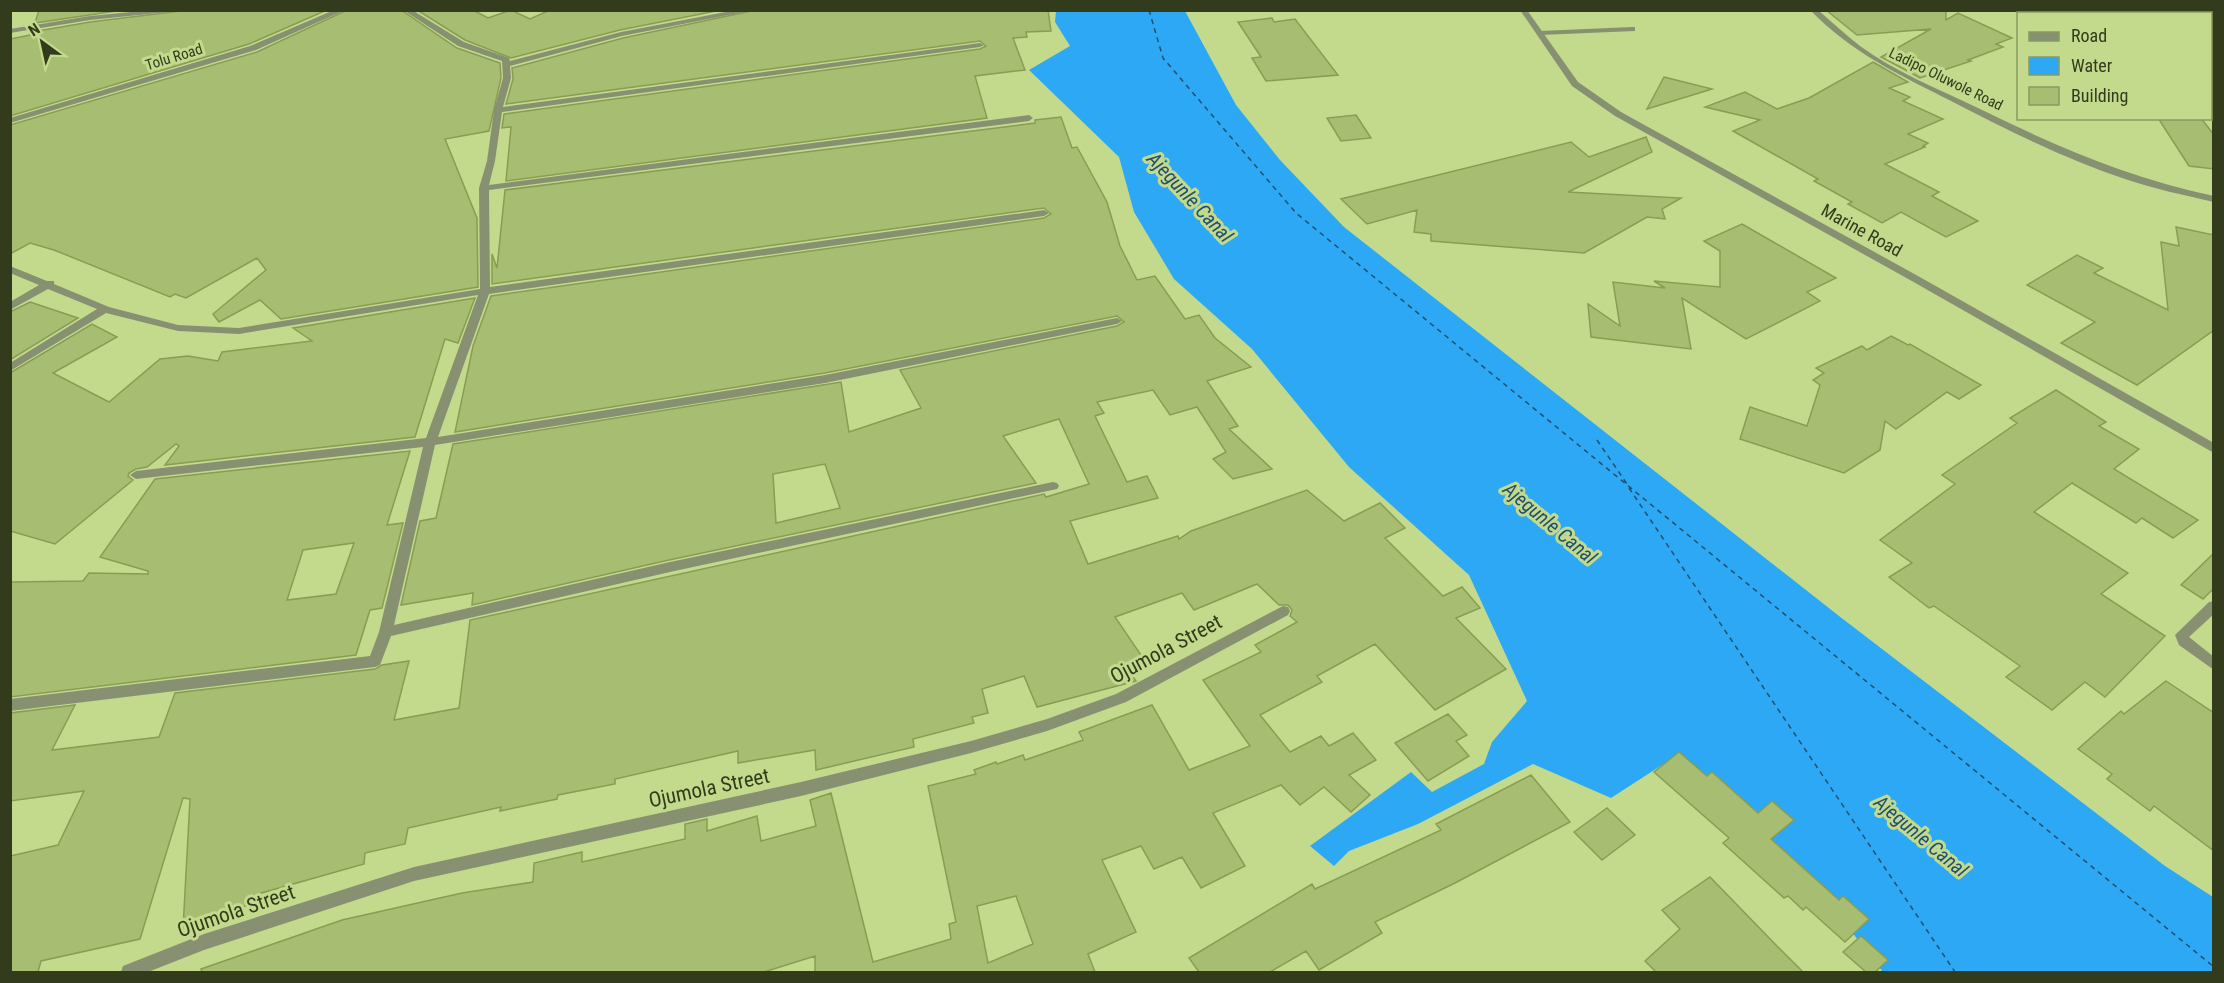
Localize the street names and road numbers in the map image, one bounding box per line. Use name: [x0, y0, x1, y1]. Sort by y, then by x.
street label: Tolu Road: [143, 40, 205, 74]
street label: Ladipo Oluwole Road: [1886, 44, 2006, 114]
street label: Marine Road: [1818, 199, 1906, 261]
street label: Ojumola Street: [1106, 610, 1226, 688]
street label: Ojumola Street: [646, 764, 772, 812]
street label: Ojumola Street: [174, 880, 298, 942]

